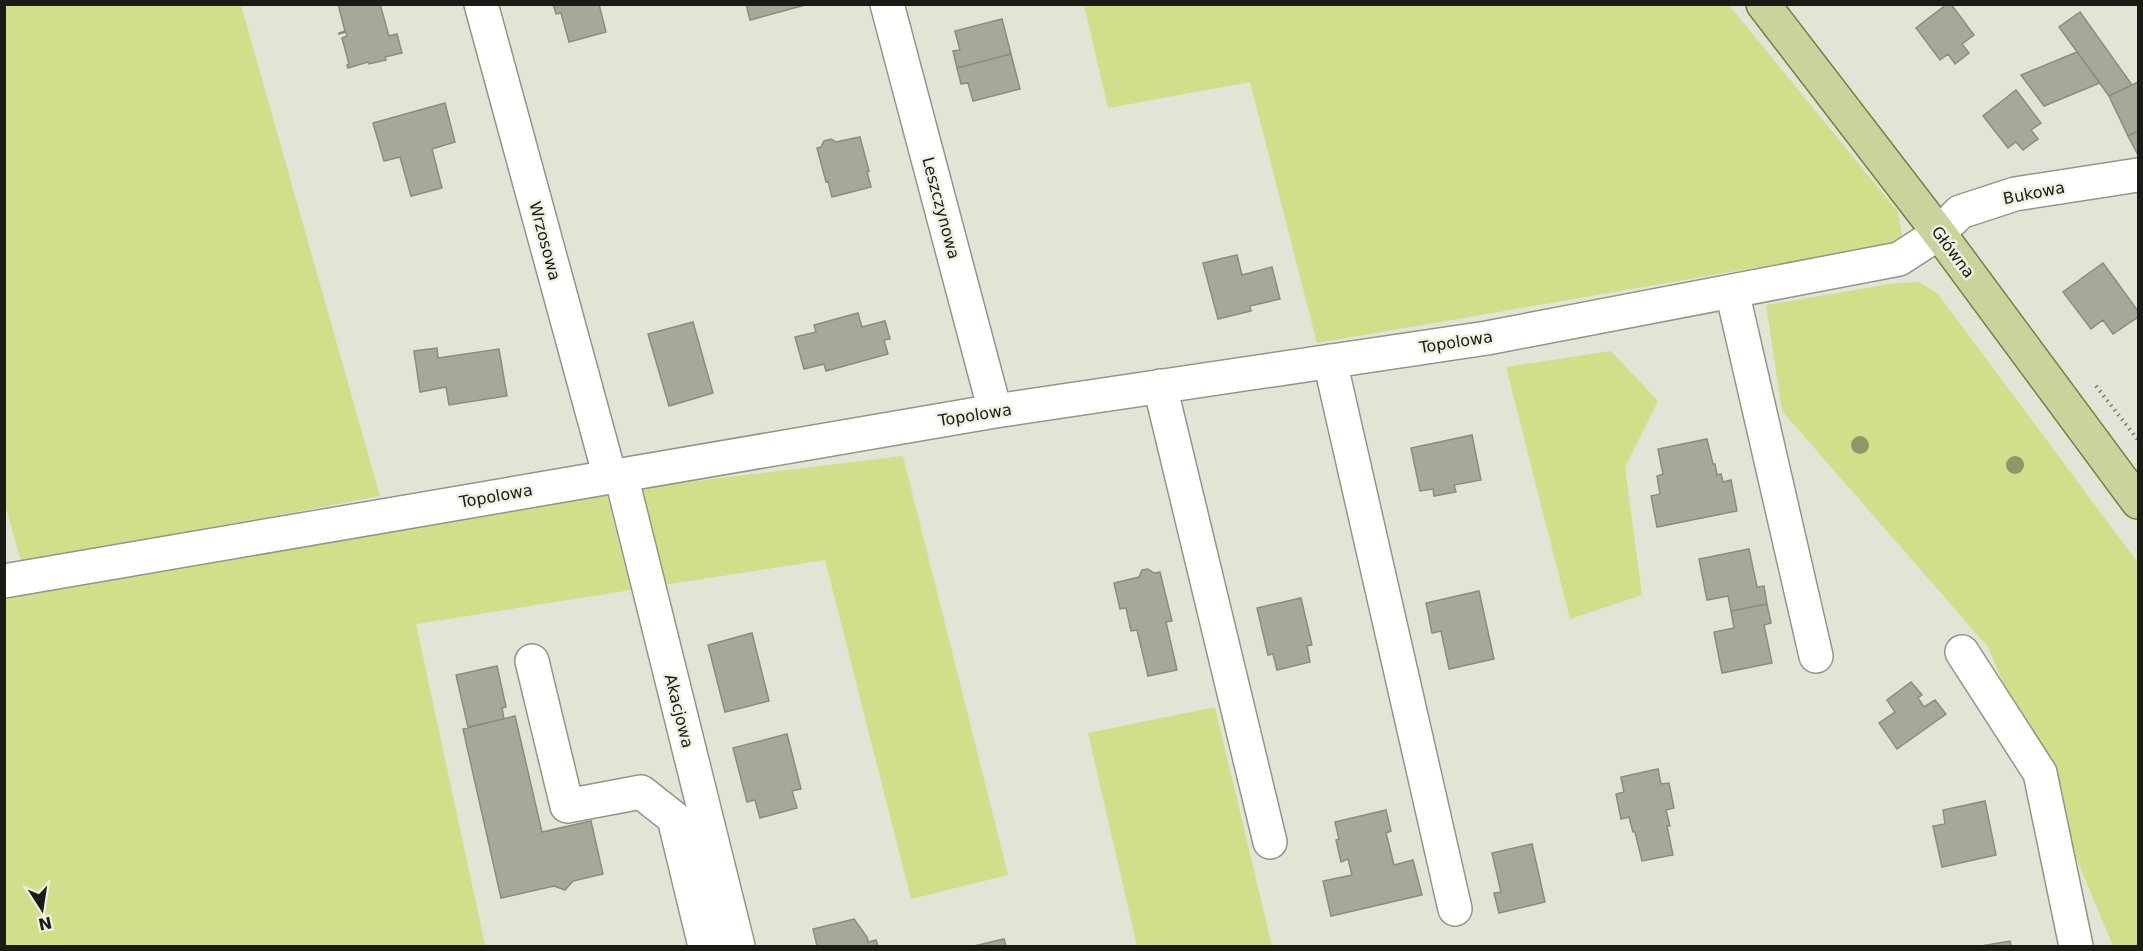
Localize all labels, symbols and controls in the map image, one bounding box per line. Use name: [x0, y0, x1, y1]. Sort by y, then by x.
street label: Leszczynowa: [918, 155, 964, 261]
street label: Bukowa: [2002, 178, 2066, 208]
street label: Wrzosowa: [525, 199, 565, 283]
street label: Główna: [1927, 222, 1979, 282]
street label: Topolowa: [1417, 327, 1494, 357]
street label: Topolowa: [936, 400, 1013, 430]
street label: Topolowa: [457, 480, 534, 512]
street label: Akacjowa: [661, 672, 697, 750]
north arrow: [12, 879, 72, 939]
text: N: [36, 912, 54, 934]

